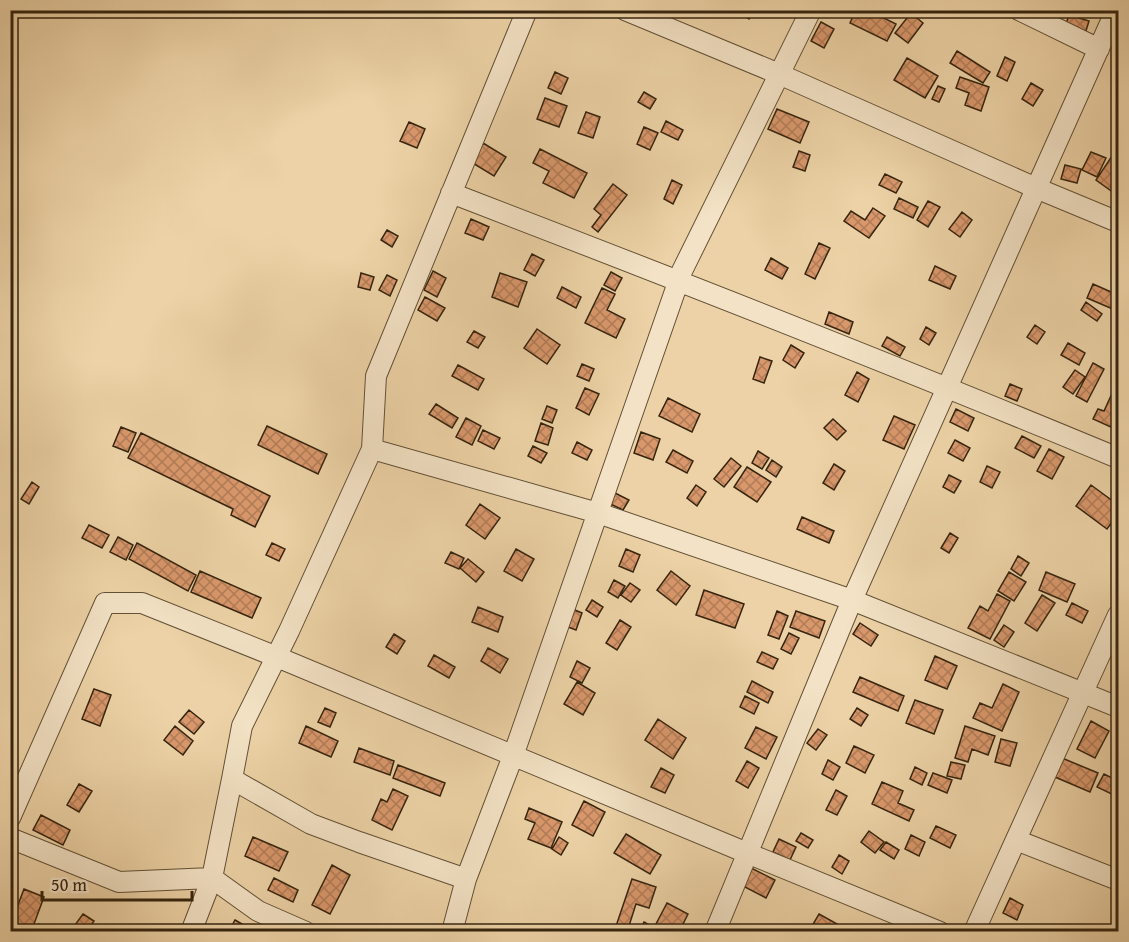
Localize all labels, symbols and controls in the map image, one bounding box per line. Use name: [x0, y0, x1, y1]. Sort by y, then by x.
scale bar: [42, 864, 192, 902]
text: 50 m: [51, 871, 87, 898]

